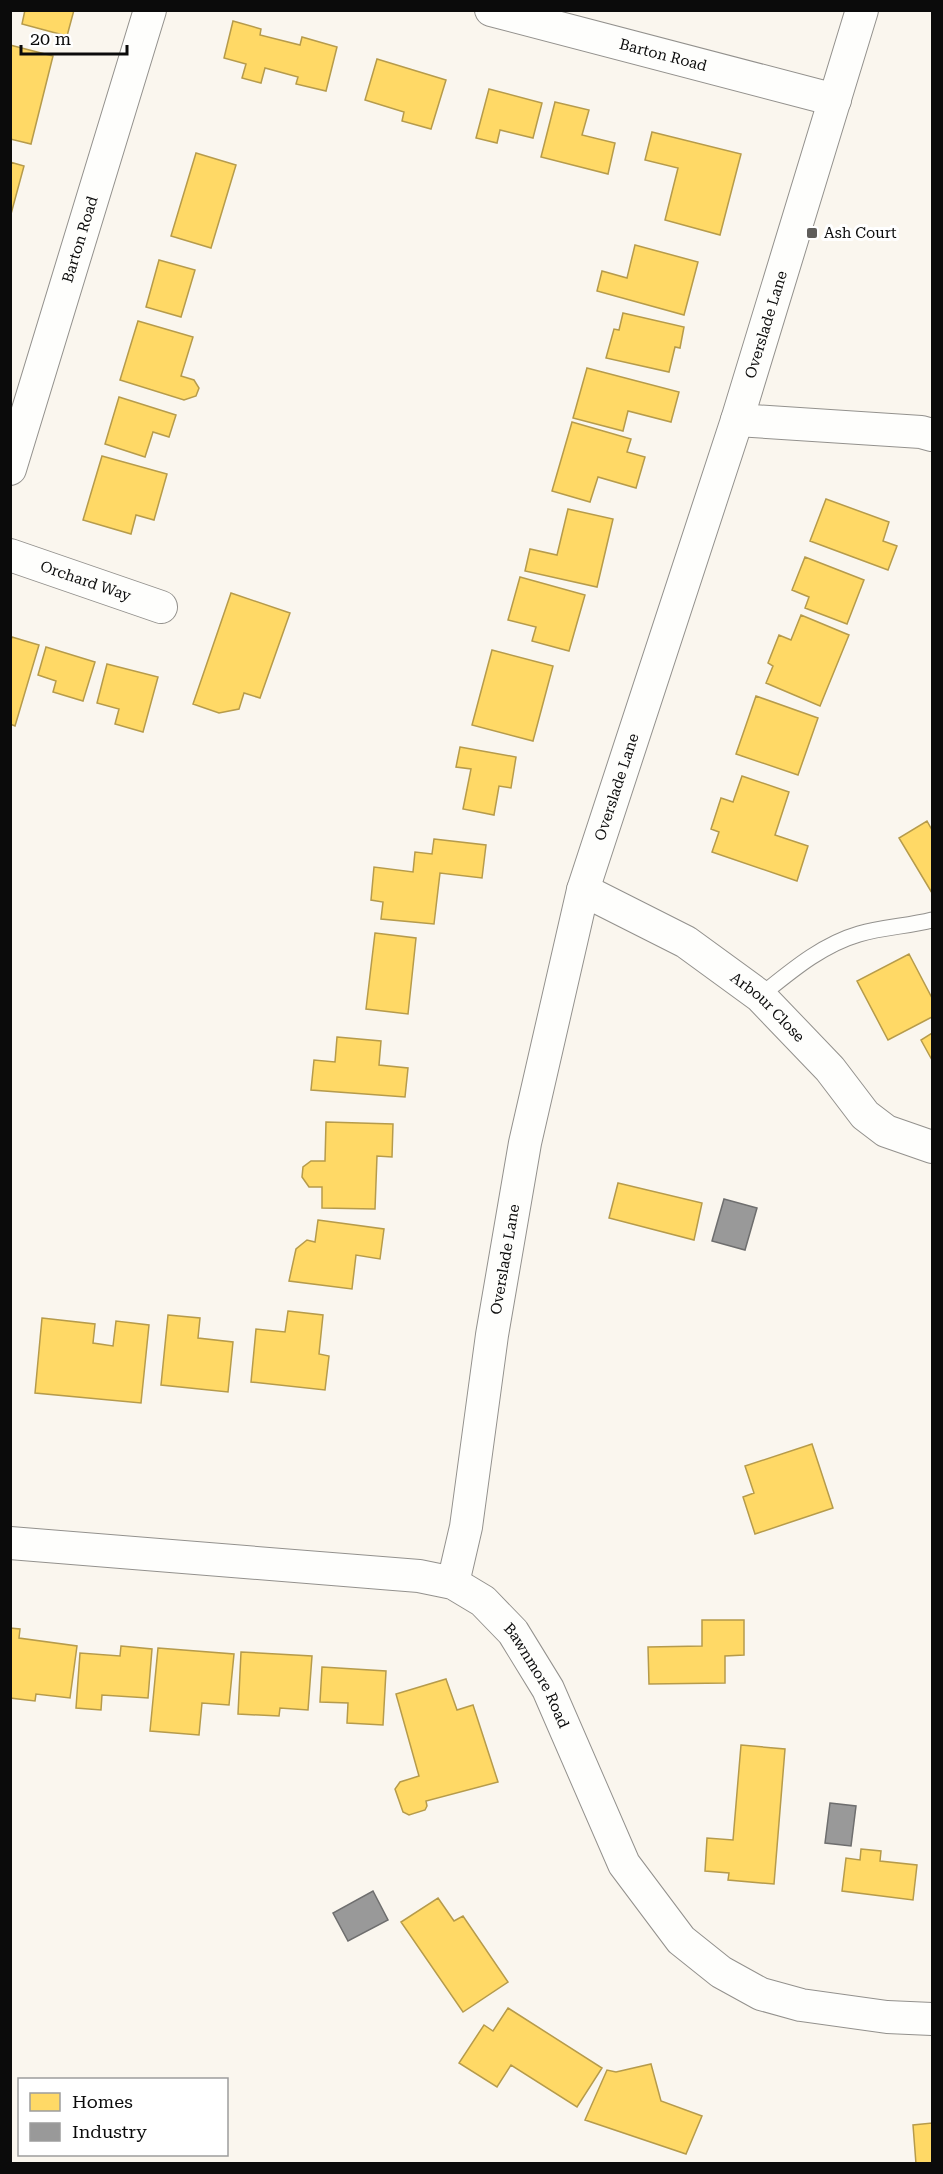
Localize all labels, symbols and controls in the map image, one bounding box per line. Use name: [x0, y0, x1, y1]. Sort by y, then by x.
scale bar: [21, 18, 128, 56]
text: 20 m: [30, 28, 71, 49]
street label: Barton Road: [618, 35, 709, 75]
street label: Barton Road: [58, 194, 102, 285]
place label: Ash Court: [824, 224, 897, 242]
marker: Ash Court: [805, 226, 819, 240]
street label: Overslade Lane: [741, 268, 791, 381]
street label: Orchard Way: [38, 557, 134, 605]
street label: Overslade Lane: [591, 731, 643, 843]
street label: Arbour Close: [727, 968, 808, 1046]
street label: Overslade Lane: [487, 1203, 523, 1316]
street label: Bawnmore Road: [500, 1619, 573, 1731]
legend: [18, 2078, 228, 2156]
text: Homes: [72, 2091, 133, 2112]
text: Industry: [72, 2121, 147, 2142]

